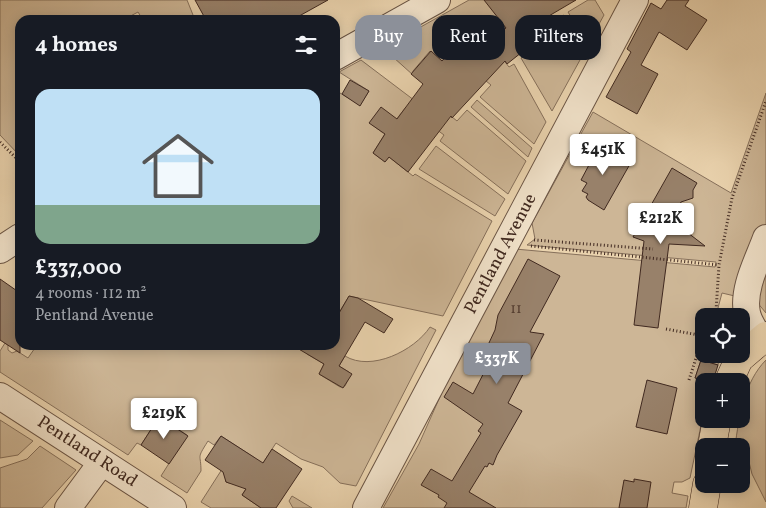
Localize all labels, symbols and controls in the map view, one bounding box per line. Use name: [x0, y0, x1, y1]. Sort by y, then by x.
chip: Buy: [355, 15, 422, 60]
chip: Rent: [432, 15, 505, 60]
chip: Filters: [515, 15, 601, 60]
text: 4 homes: [35, 31, 118, 60]
icon: filters: [292, 31, 320, 59]
icon: home: [133, 121, 223, 211]
pin: £451K: [568, 134, 638, 176]
text: £451K: [581, 139, 625, 161]
street label: Pentland Avenue: [459, 189, 543, 319]
pin: £212K: [626, 202, 696, 245]
text: £212K: [639, 208, 683, 230]
text: £337,000: [35, 254, 122, 283]
text: 4 rooms · 112 m²: [35, 283, 146, 305]
house number: 11: [510, 299, 522, 320]
text: Pentland Avenue: [35, 305, 154, 327]
map controls: [695, 308, 750, 493]
button: locate: [695, 308, 750, 363]
pin: £337K: [462, 342, 532, 385]
text: £337K: [475, 348, 519, 370]
button: +: [695, 373, 750, 428]
pin: £219K: [129, 398, 199, 440]
text: £219K: [142, 403, 186, 425]
street label: Pentland Road: [32, 410, 142, 494]
button: −: [695, 438, 750, 493]

